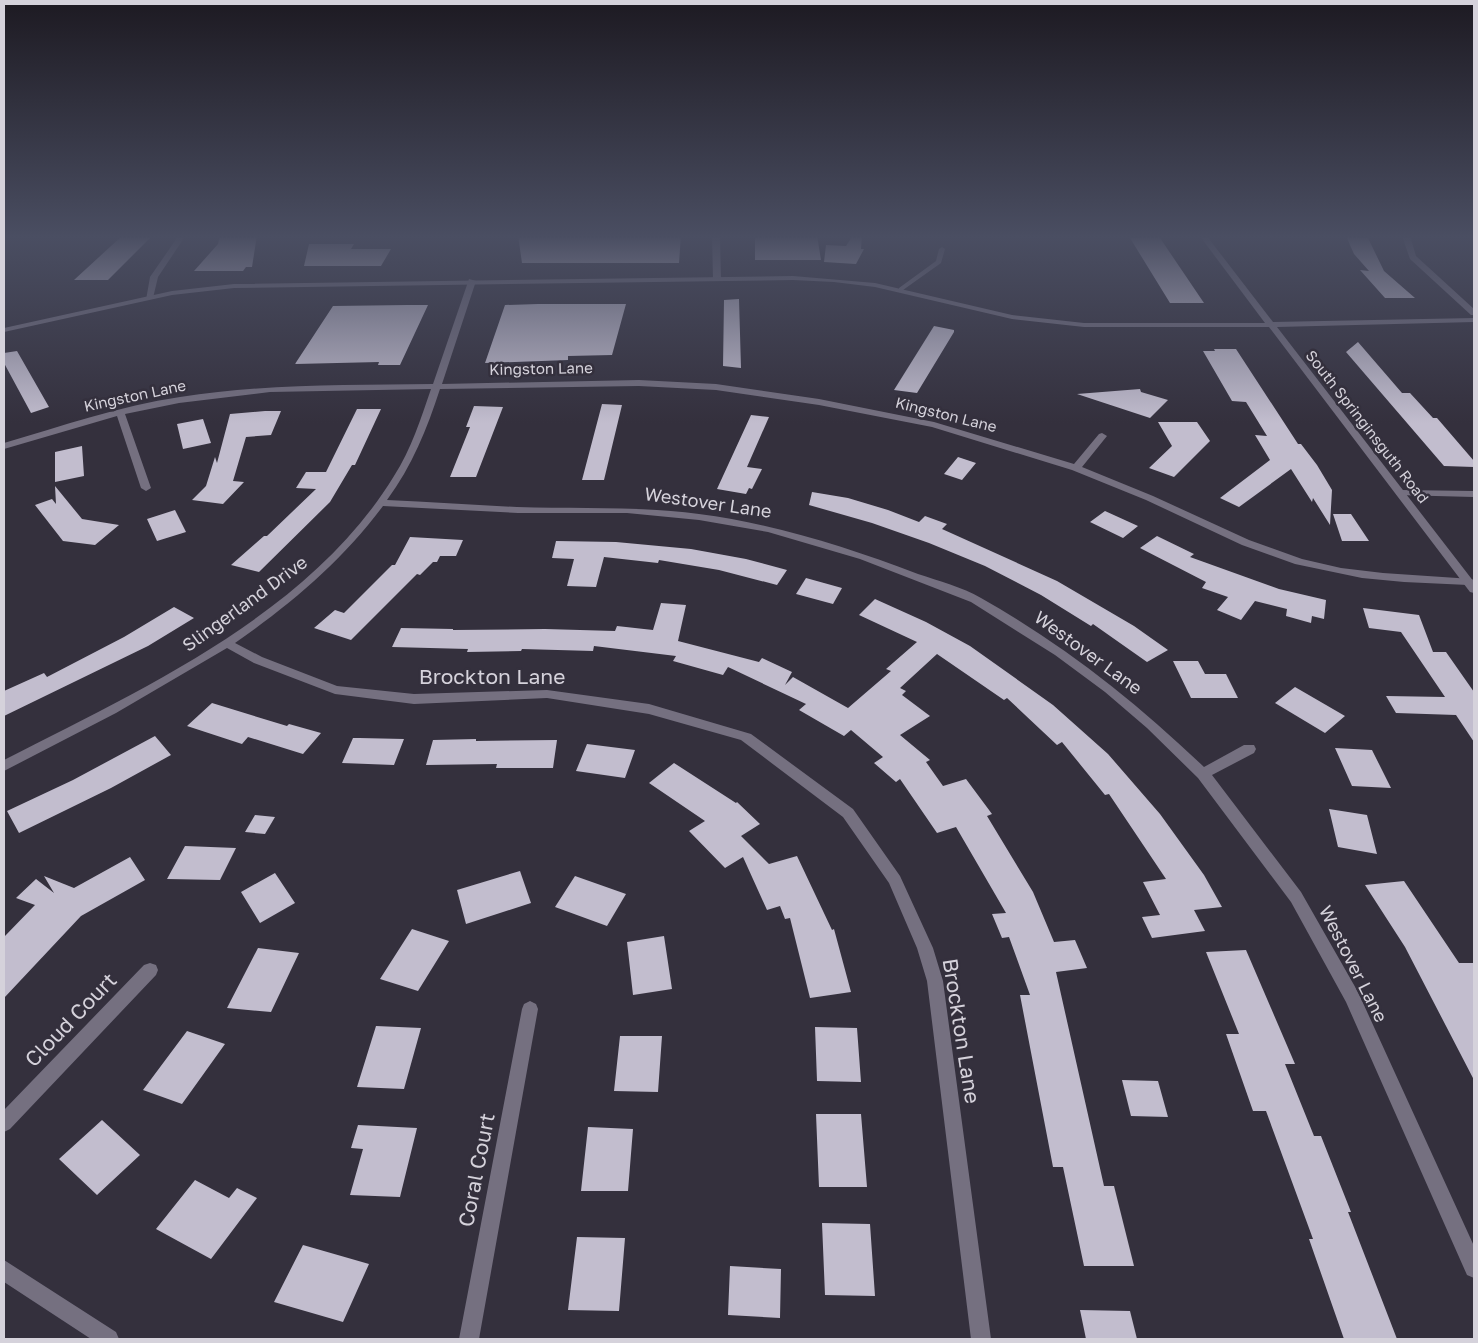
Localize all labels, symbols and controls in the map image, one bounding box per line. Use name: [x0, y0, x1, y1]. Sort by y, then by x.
street label: South Springinsguth Road: [1303, 346, 1433, 506]
street label: Kingston Lane: [489, 358, 593, 378]
street label: Kingston Lane: [82, 375, 188, 415]
street label: Kingston Lane: [894, 393, 999, 435]
street label: Westover Lane: [643, 482, 773, 522]
street label: Slingerland Drive: [178, 551, 311, 656]
street label: Westover Lane: [1030, 606, 1147, 699]
street label: Brockton Lane: [419, 663, 565, 689]
street label: Westover Lane: [1315, 902, 1393, 1026]
street label: Brockton Lane: [938, 956, 986, 1105]
street label: Cloud Court: [19, 967, 122, 1072]
street label: Coral Court: [452, 1111, 500, 1229]

